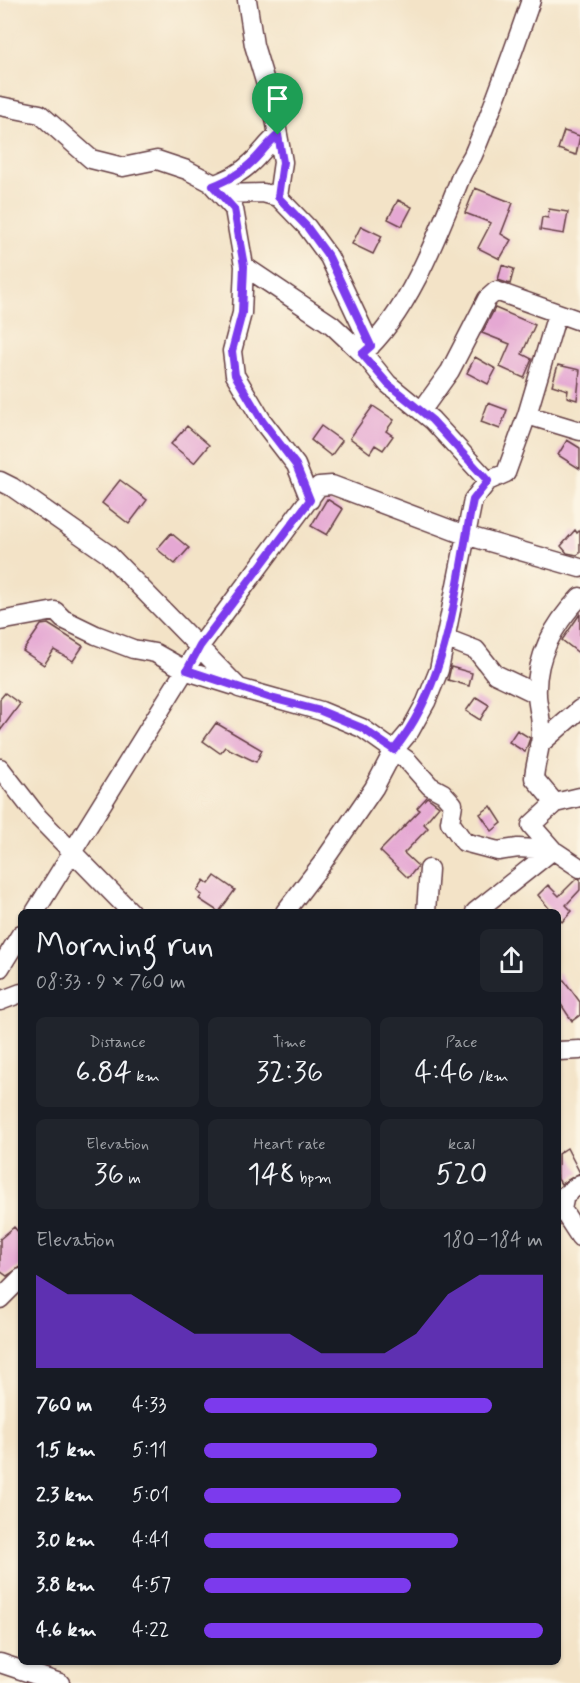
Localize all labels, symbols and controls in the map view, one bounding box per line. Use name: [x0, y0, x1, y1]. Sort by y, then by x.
pin: [252, 73, 303, 135]
icon: arrive: [261, 82, 294, 115]
text: Morning run: [36, 924, 214, 968]
button: share: [480, 929, 543, 992]
text: 08:33 · 9 × 760 m: [36, 969, 186, 996]
text: Distance: [89, 1032, 146, 1053]
text: Time: [273, 1032, 306, 1053]
text: Pace: [446, 1032, 477, 1053]
text: 6.84: [75, 1053, 132, 1092]
text: 32:36: [256, 1053, 323, 1092]
text: 4:46: [414, 1053, 474, 1092]
text: km: [132, 1066, 160, 1087]
text: /km: [474, 1066, 509, 1087]
text: Elevation: [86, 1134, 149, 1155]
text: Heart rate: [254, 1134, 325, 1155]
text: kcal: [448, 1134, 475, 1155]
text: 36: [94, 1155, 124, 1194]
text: 148: [247, 1155, 295, 1194]
text: 520: [436, 1155, 487, 1194]
text: m: [124, 1168, 141, 1189]
text: bpm: [295, 1168, 332, 1189]
text: Elevation: [36, 1227, 115, 1254]
text: 180–184 m: [443, 1227, 543, 1254]
text: 760 m: [36, 1392, 93, 1419]
text: 4:33: [132, 1392, 166, 1419]
text: 1.5 km: [36, 1437, 96, 1464]
text: 5:11: [132, 1437, 167, 1464]
text: 2.3 km: [36, 1482, 94, 1509]
text: 5:01: [132, 1482, 169, 1509]
text: 3.0 km: [36, 1527, 95, 1554]
text: 4:41: [132, 1527, 169, 1554]
text: 3.8 km: [36, 1572, 95, 1599]
text: 4:57: [132, 1572, 171, 1599]
text: 4.6 km: [36, 1617, 97, 1644]
text: 4:22: [132, 1617, 169, 1644]

